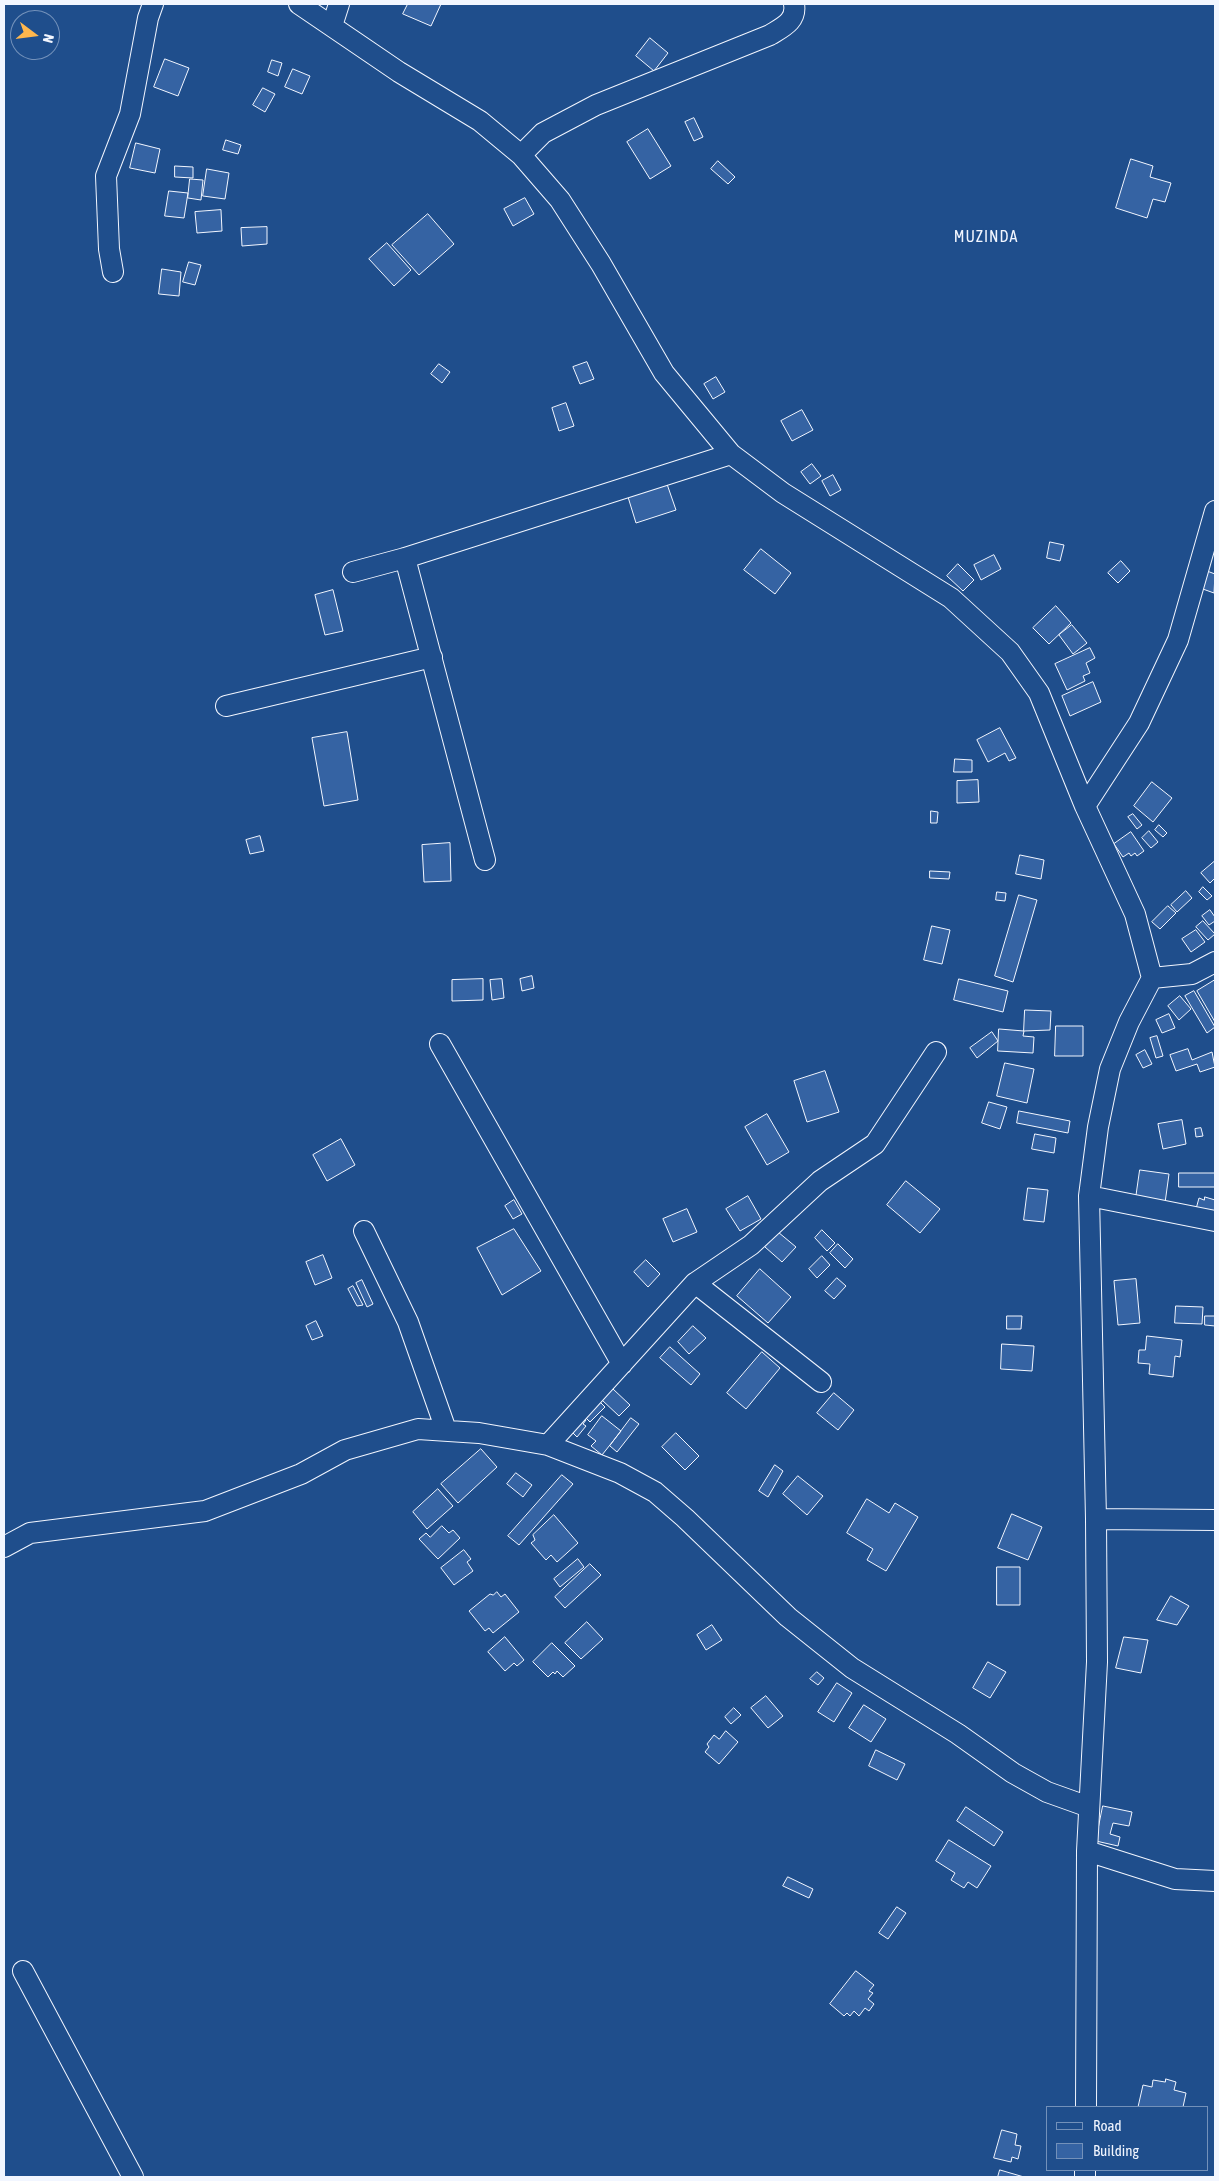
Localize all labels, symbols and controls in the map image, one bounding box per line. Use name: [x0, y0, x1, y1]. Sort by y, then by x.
north arrow: [10, 10, 60, 60]
text: N: [40, 33, 57, 45]
district label: MUZINDA: [953, 227, 1019, 247]
legend: [1046, 2106, 1209, 2171]
text: Road: [1093, 2117, 1122, 2134]
text: Building: [1093, 2142, 1139, 2159]

